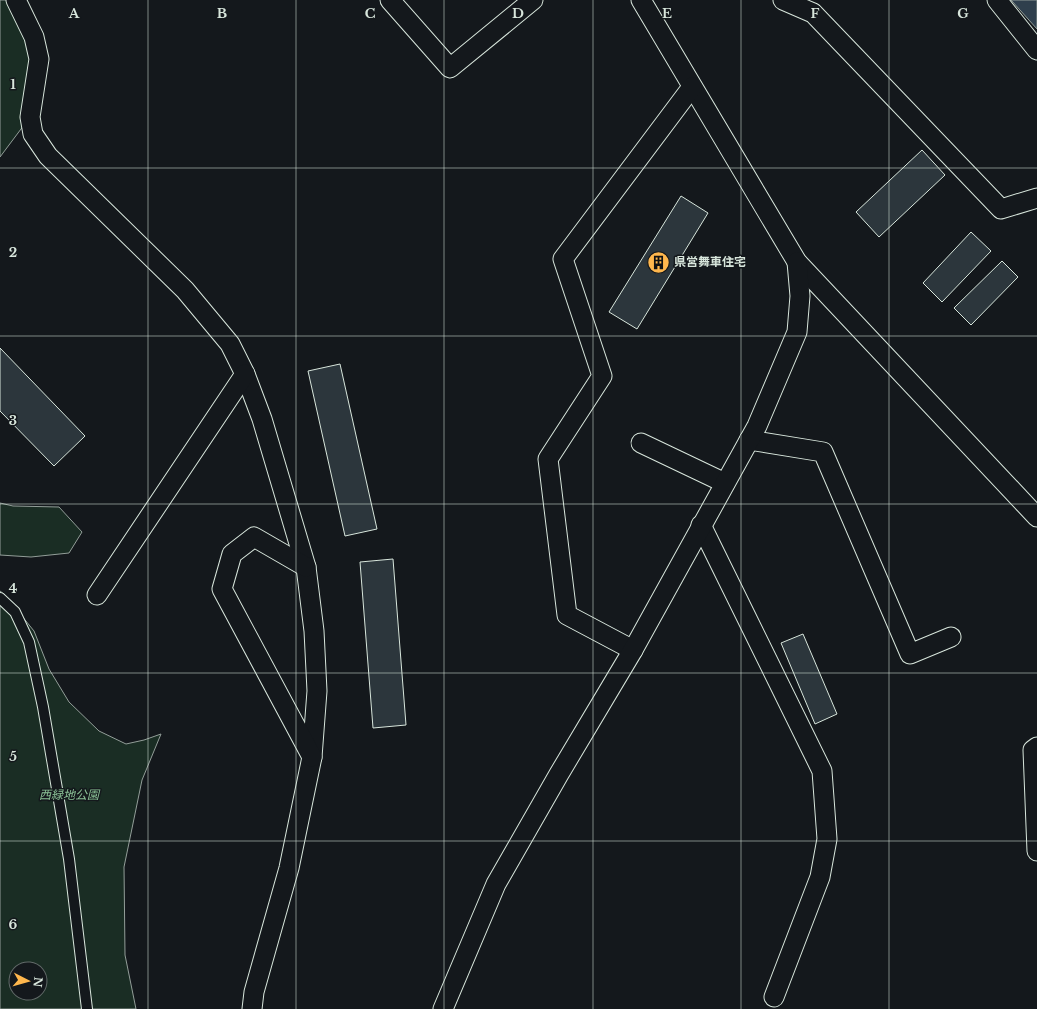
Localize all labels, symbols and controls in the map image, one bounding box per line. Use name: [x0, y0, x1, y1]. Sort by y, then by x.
text: A: [68, 5, 80, 22]
text: B: [217, 5, 227, 22]
text: C: [365, 5, 376, 22]
text: D: [512, 5, 524, 22]
text: E: [662, 5, 672, 22]
text: F: [811, 5, 820, 22]
text: G: [957, 5, 969, 22]
text: 1: [10, 76, 16, 93]
text: 2: [9, 244, 17, 261]
building icon: 県営舞車住宅: [646, 249, 672, 275]
place label: 県営舞車住宅: [674, 254, 746, 269]
text: 3: [9, 412, 17, 429]
text: 4: [9, 580, 18, 597]
text: 5: [9, 748, 17, 765]
park label: 西緑地公園: [39, 787, 101, 802]
text: 6: [9, 916, 18, 933]
north arrow: [8, 961, 48, 1001]
text: N: [30, 976, 45, 989]

